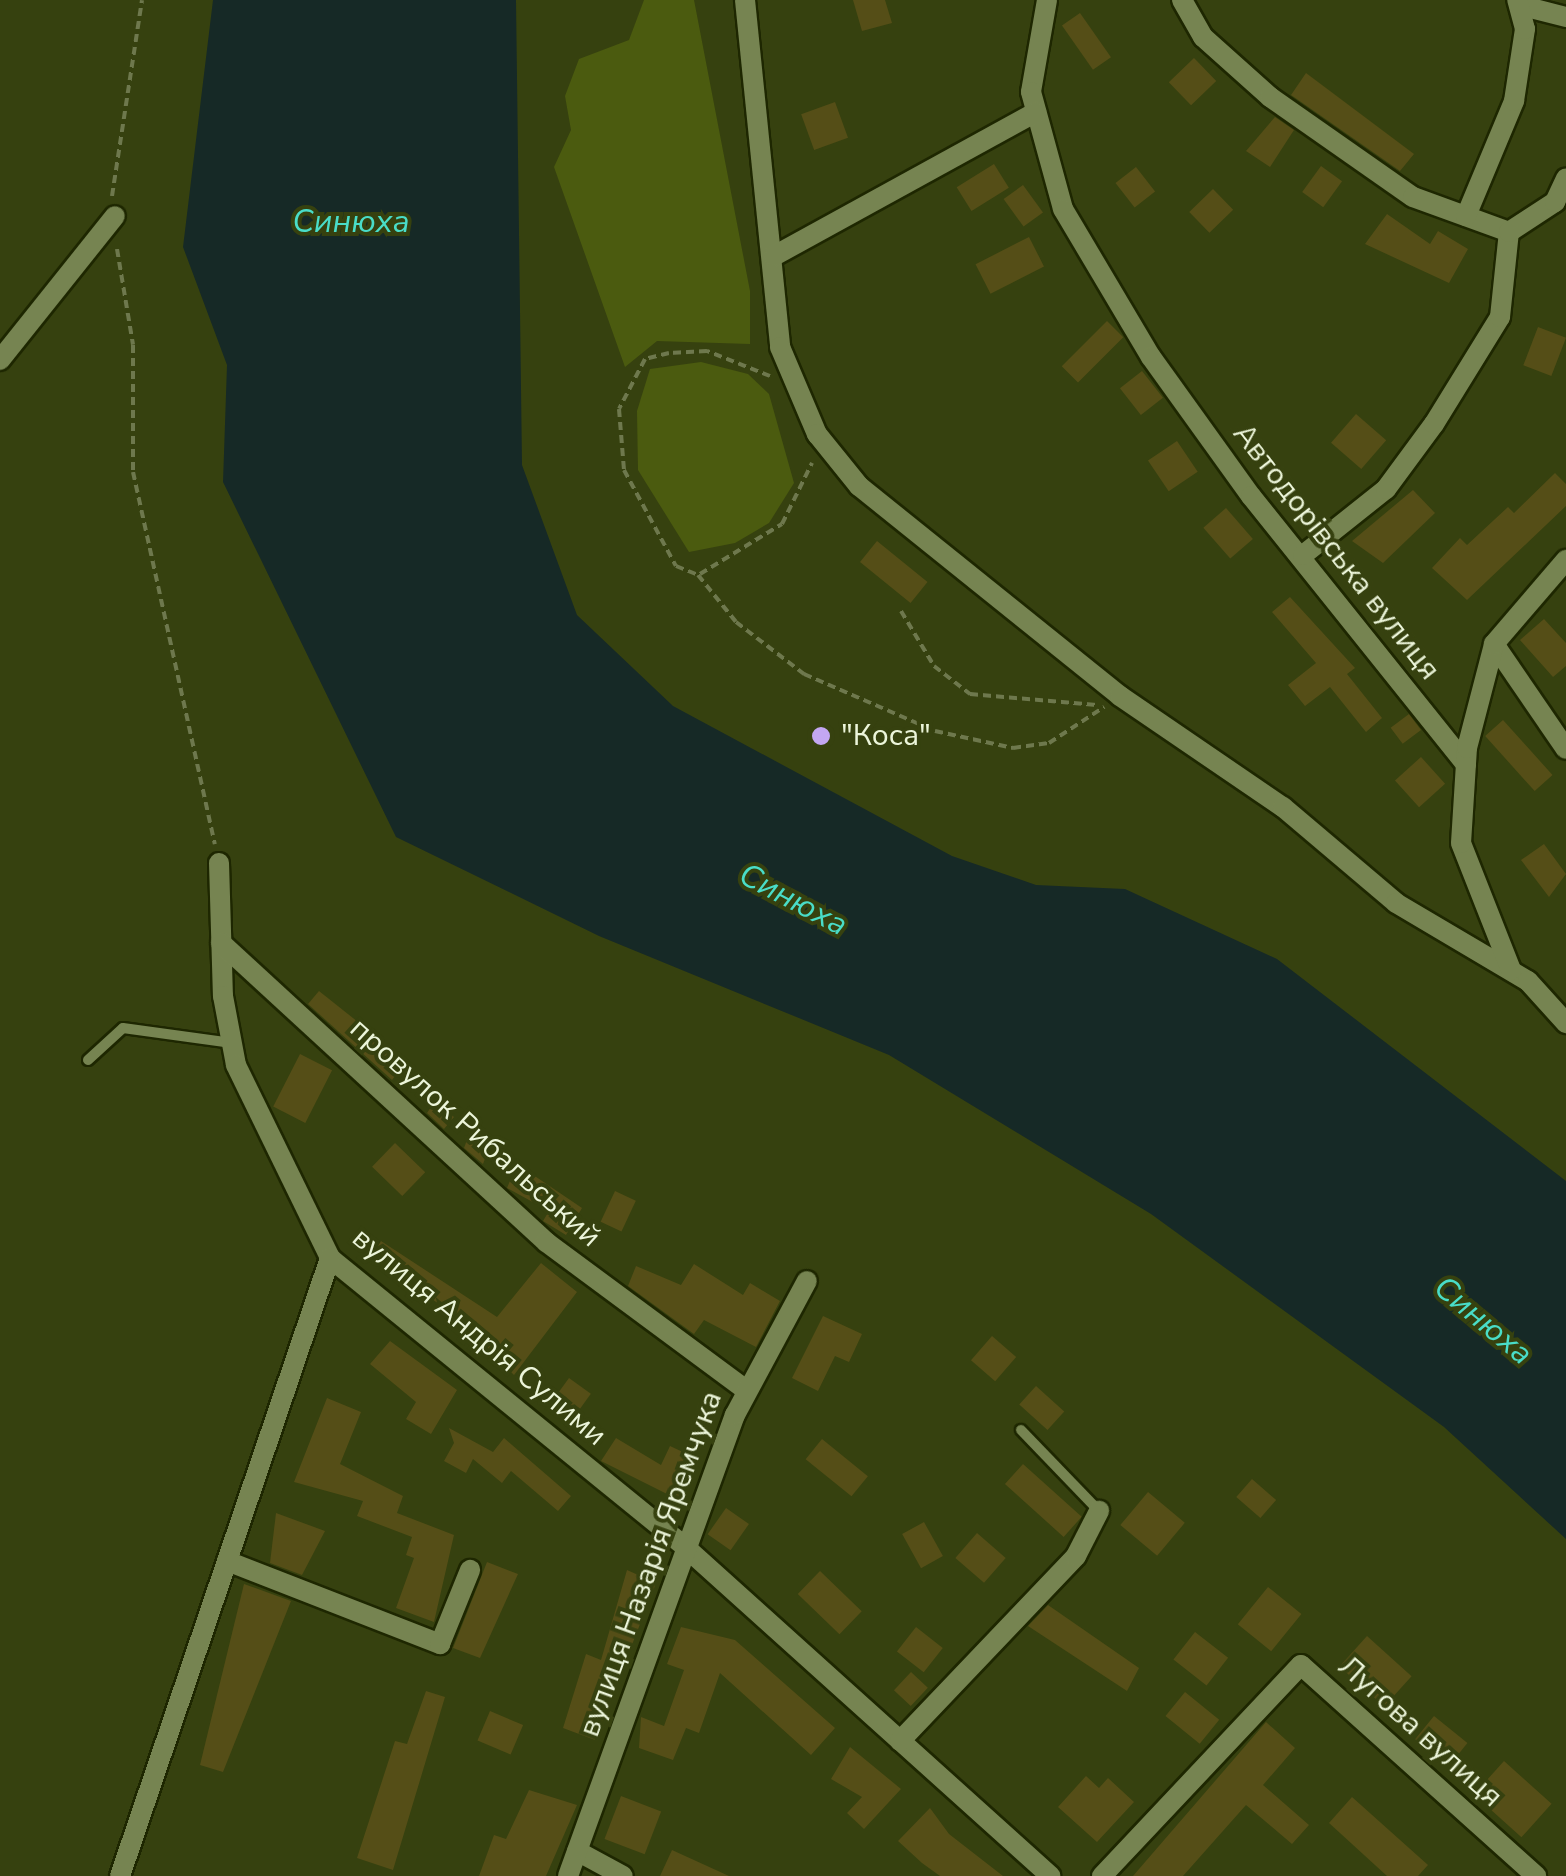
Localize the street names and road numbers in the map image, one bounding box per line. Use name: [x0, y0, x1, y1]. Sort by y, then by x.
street label: Автодорівська вулиця: [1225, 417, 1447, 687]
street label: провулок Рибальський: [342, 1011, 608, 1255]
street label: вулиця Андрія Сулими: [345, 1220, 613, 1454]
street label: вулиця Назарія Яремчука: [572, 1386, 730, 1742]
street label: Лугова вулиця: [1331, 1649, 1509, 1815]

